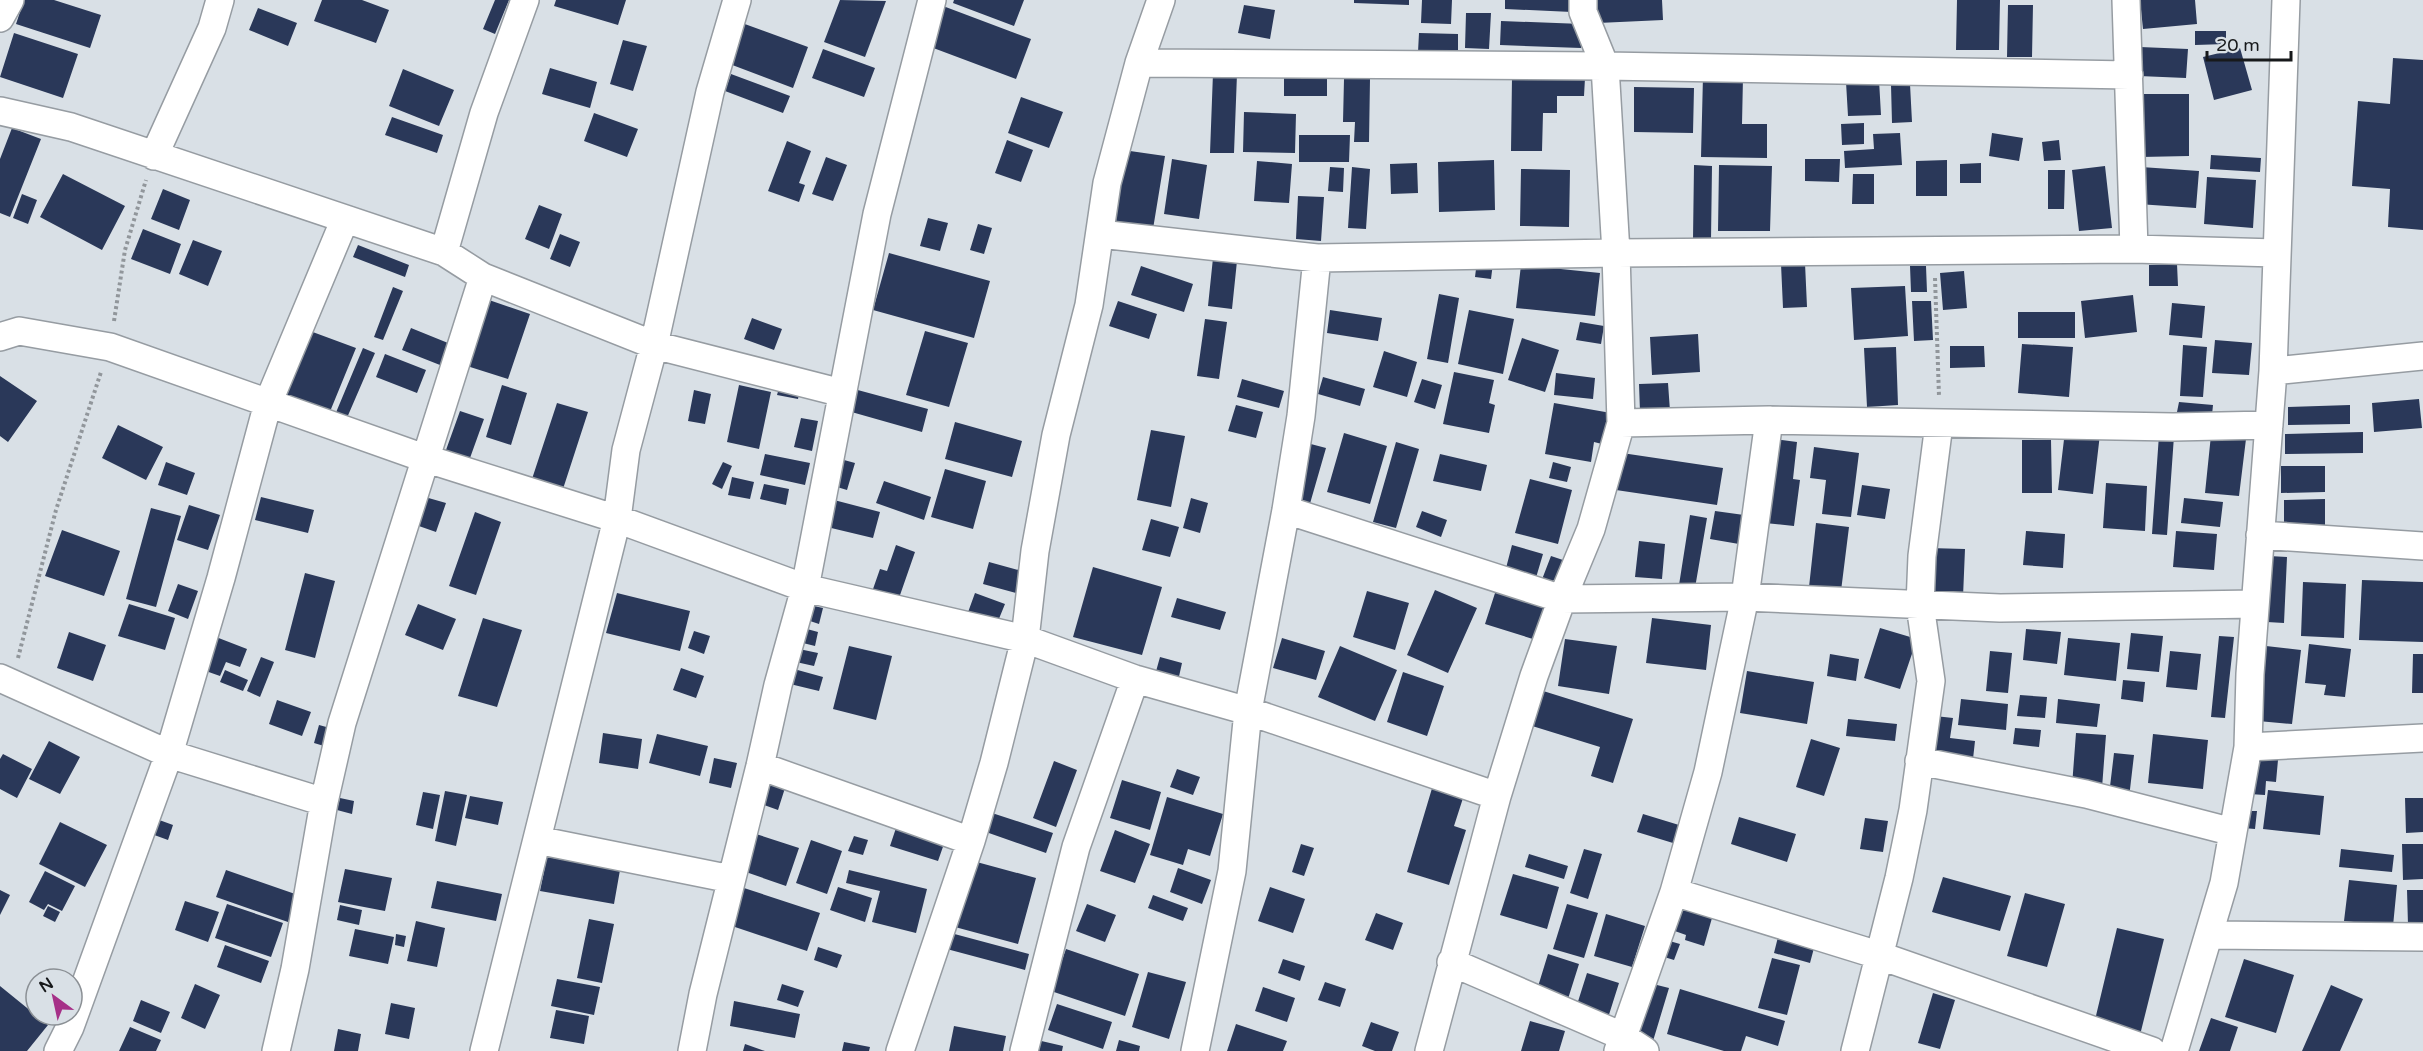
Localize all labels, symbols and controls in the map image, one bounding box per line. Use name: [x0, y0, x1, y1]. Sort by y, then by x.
scale bar: [2207, 24, 2291, 62]
text: 20 m: [2216, 34, 2260, 56]
north arrow: [24, 967, 84, 1027]
text: N: [36, 973, 57, 997]

